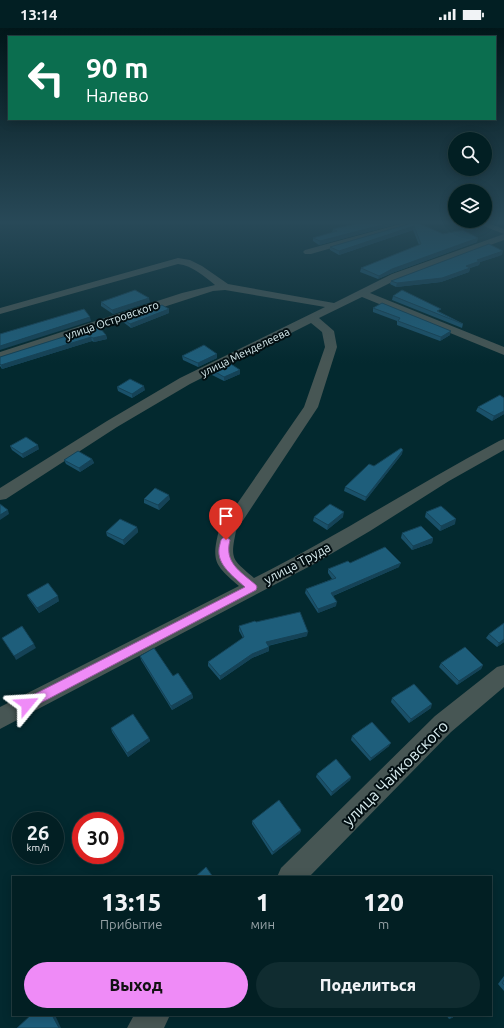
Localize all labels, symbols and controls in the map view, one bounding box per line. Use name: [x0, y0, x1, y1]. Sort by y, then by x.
text: 13:14: [20, 6, 58, 23]
icon: left: [20, 52, 72, 104]
text: 90 m: [86, 52, 148, 83]
text: Налево: [86, 85, 149, 105]
map controls: [448, 132, 492, 228]
button: search: [448, 132, 492, 176]
button: layers: [448, 184, 492, 228]
street label: улица Островского: [64, 298, 160, 342]
street label: улица Менделеева: [199, 325, 291, 379]
pin: [209, 499, 243, 540]
icon: arrive: [215, 505, 237, 527]
street label: улица Труда: [261, 540, 333, 586]
position arrow: [6, 683, 48, 725]
street label: улица Чайковского: [339, 717, 451, 829]
speed limit sign: 30: [72, 812, 124, 864]
text: 26: [27, 821, 49, 844]
text: km/h: [26, 842, 50, 853]
text: 13:15: [101, 889, 161, 916]
text: 1: [256, 889, 270, 916]
text: 120: [363, 889, 404, 916]
text: Прибытие: [100, 917, 162, 931]
text: мин: [250, 917, 275, 931]
text: m: [378, 917, 389, 931]
button: Выход: [24, 962, 248, 1008]
button: Поделиться: [256, 962, 480, 1008]

